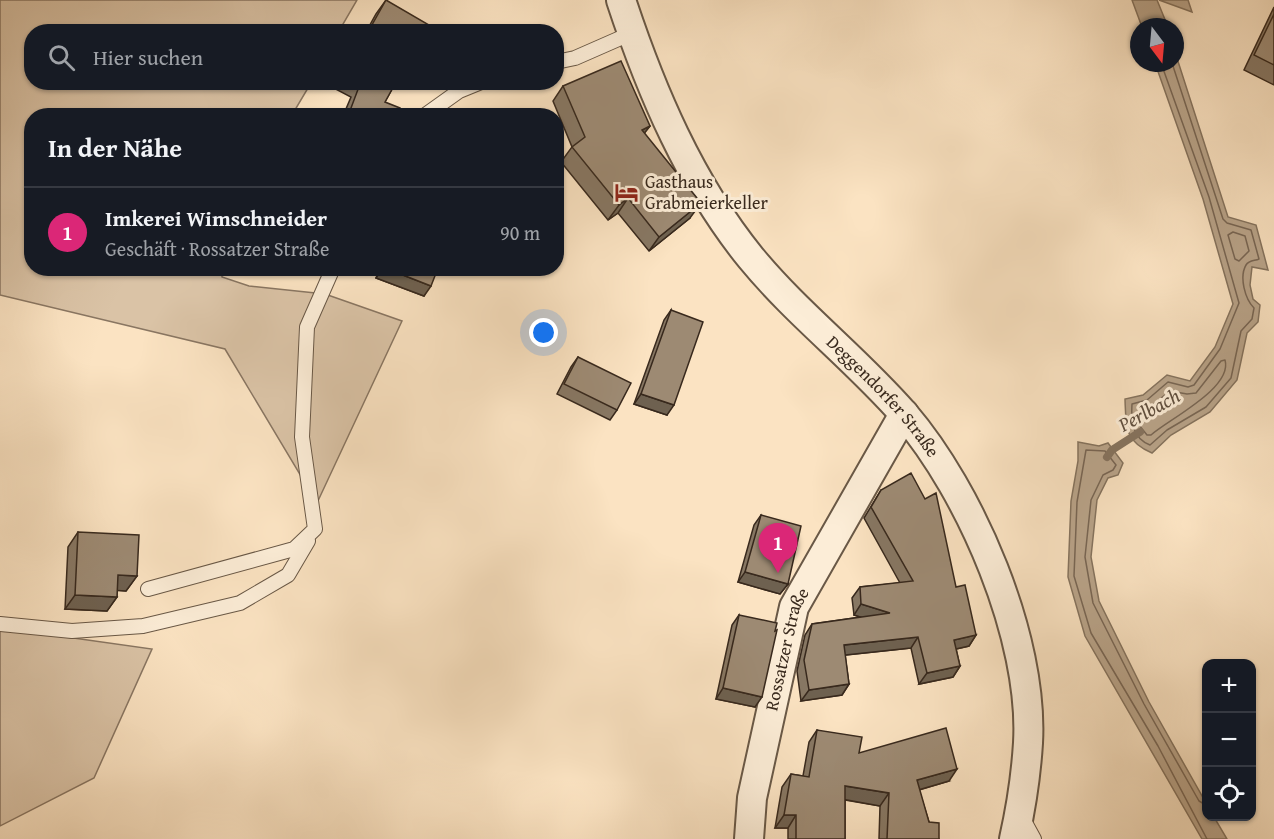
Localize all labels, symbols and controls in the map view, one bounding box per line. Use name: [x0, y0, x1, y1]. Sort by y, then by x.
north arrow: [1130, 18, 1184, 72]
search box: [24, 24, 564, 90]
icon: search: [45, 41, 78, 74]
text: Hier suchen: [93, 41, 203, 73]
text: In der Nähe: [48, 128, 182, 167]
place label: Gasthaus Grabmeierkeller: [645, 168, 769, 216]
hotel icon: Gasthaus Grabmeierkeller: [614, 179, 640, 205]
text: Imkerei Wimschneider: [105, 202, 327, 234]
text: 1: [62, 218, 73, 247]
text: 90 m: [500, 218, 540, 247]
text: Geschäft · Rossatzer Straße: [105, 234, 329, 263]
your location: [529, 318, 558, 347]
street label: Deggendorfer Straße: [820, 329, 947, 463]
water label: Perlbach: [1112, 381, 1185, 439]
pin: 1: [758, 524, 798, 573]
street label: Rossatzer Straße: [758, 582, 815, 713]
map controls: [1202, 659, 1256, 821]
button: +: [1202, 659, 1256, 713]
button: −: [1202, 713, 1256, 767]
button: locate: [1202, 767, 1256, 821]

